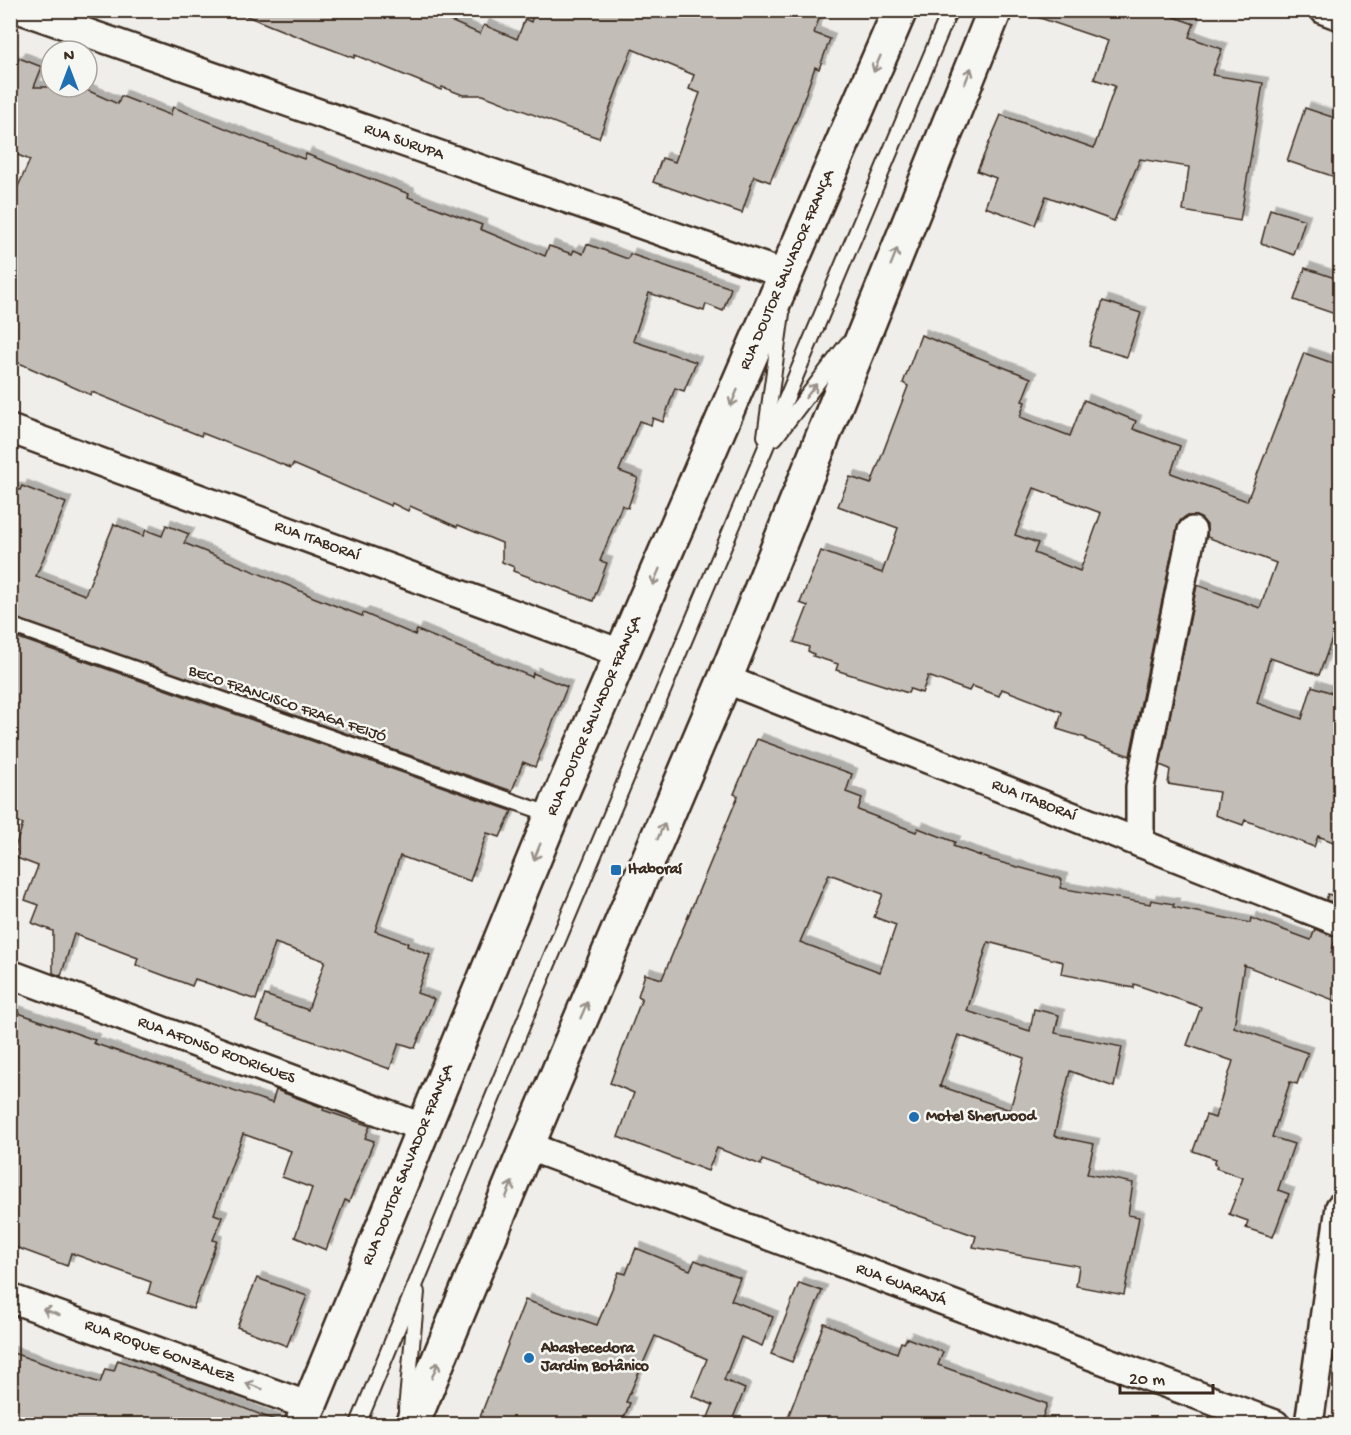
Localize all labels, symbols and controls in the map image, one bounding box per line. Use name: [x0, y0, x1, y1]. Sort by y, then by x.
north arrow: [39, 39, 99, 99]
text: N: [64, 48, 75, 67]
one-way arrow: [871, 55, 882, 73]
one-way arrow: [963, 68, 974, 86]
street label: RUA SURUPA: [361, 120, 448, 166]
street label: RUA DOUTOR SALVADOR FRANÇA: [736, 166, 840, 373]
one-way arrow: [889, 248, 900, 267]
one-way arrow: [805, 383, 817, 399]
one-way arrow: [728, 388, 739, 406]
street label: RUA ITABORAÍ: [272, 517, 363, 566]
one-way arrow: [650, 567, 662, 585]
street label: RUA DOUTOR SALVADOR FRANÇA: [543, 612, 647, 819]
street label: BECO FRANCISCO FRAGA FEIJÓ: [185, 662, 389, 748]
street label: RUA ITABORAÍ: [989, 776, 1080, 826]
one-way arrow: [655, 822, 667, 840]
one-way arrow: [531, 842, 542, 861]
place label: Itaboraí: [628, 861, 684, 880]
marker: Itaboraí: [609, 863, 623, 877]
one-way arrow: [579, 1002, 590, 1020]
street label: RUA AFONSO RODRIGUES: [135, 1013, 298, 1089]
street label: RUA DOUTOR SALVADOR FRANÇA: [359, 1060, 459, 1269]
place label: Motel Sherwood: [926, 1108, 1037, 1127]
marker: Motel Sherwood: [907, 1110, 921, 1124]
one-way arrow: [504, 1181, 515, 1200]
street label: RUA GUARAJÁ: [853, 1259, 951, 1311]
one-way arrow: [42, 1306, 61, 1317]
street label: RUA ROQUE GONZALEZ: [82, 1316, 238, 1388]
place label: Abastecedora Jardim Botânico: [540, 1340, 649, 1377]
marker: Abastecedora Jardim Botânico: [522, 1351, 536, 1365]
scale bar: [1120, 1357, 1213, 1395]
one-way arrow: [430, 1362, 441, 1380]
text: 20 m: [1129, 1370, 1165, 1391]
one-way arrow: [245, 1379, 264, 1390]

